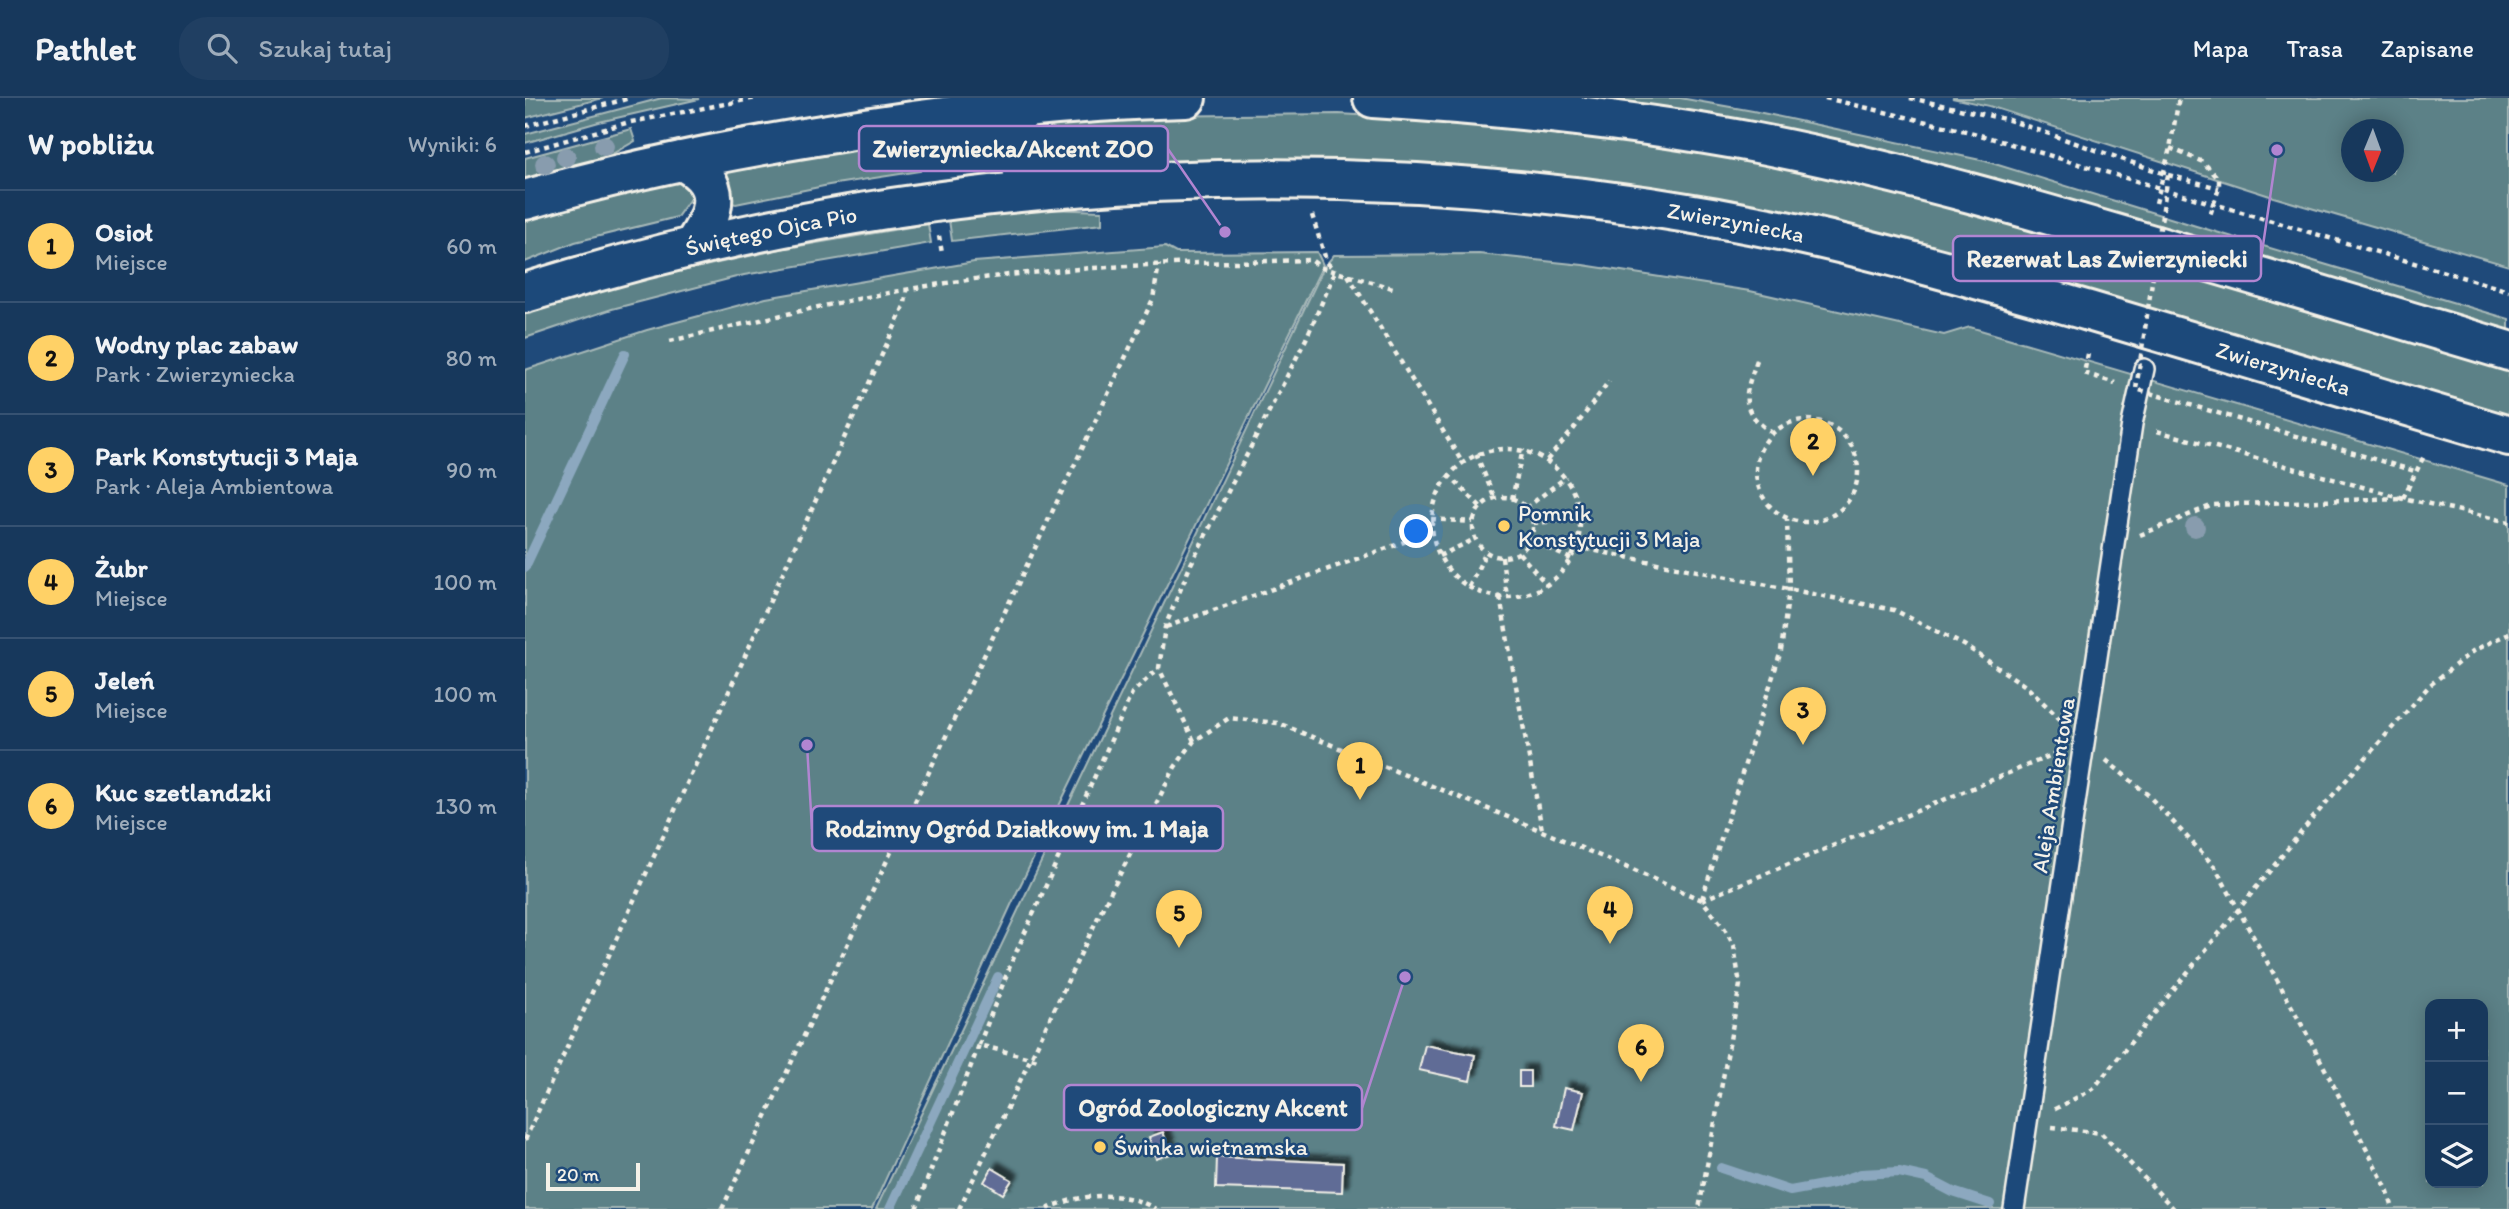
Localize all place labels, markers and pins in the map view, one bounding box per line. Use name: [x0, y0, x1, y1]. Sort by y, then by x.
callout: Zwierzyniecka/Akcent ZOO: [859, 126, 1168, 171]
callout: Rezerwat Las Zwierzyniecki: [1953, 236, 2261, 281]
pin: 2: [1790, 418, 1836, 476]
place label: Pomnik Konstytucji 3 Maja: [1518, 499, 1700, 553]
marker: Pomnik Konstytucji 3 Maja: [1496, 518, 1512, 534]
pin: 3: [1780, 687, 1826, 745]
pin: 1: [1337, 742, 1383, 800]
callout: Rodzinny Ogród Działkowy im. 1 Maja: [812, 806, 1223, 851]
pin: 4: [1587, 886, 1633, 944]
pin: 5: [1156, 890, 1202, 948]
pin: 6: [1618, 1024, 1664, 1082]
callout: Ogród Zoologiczny Akcent: [1064, 1085, 1362, 1130]
place label: Świnka wietnamska: [1114, 1133, 1308, 1161]
marker: Świnka wietnamska: [1092, 1139, 1108, 1155]

